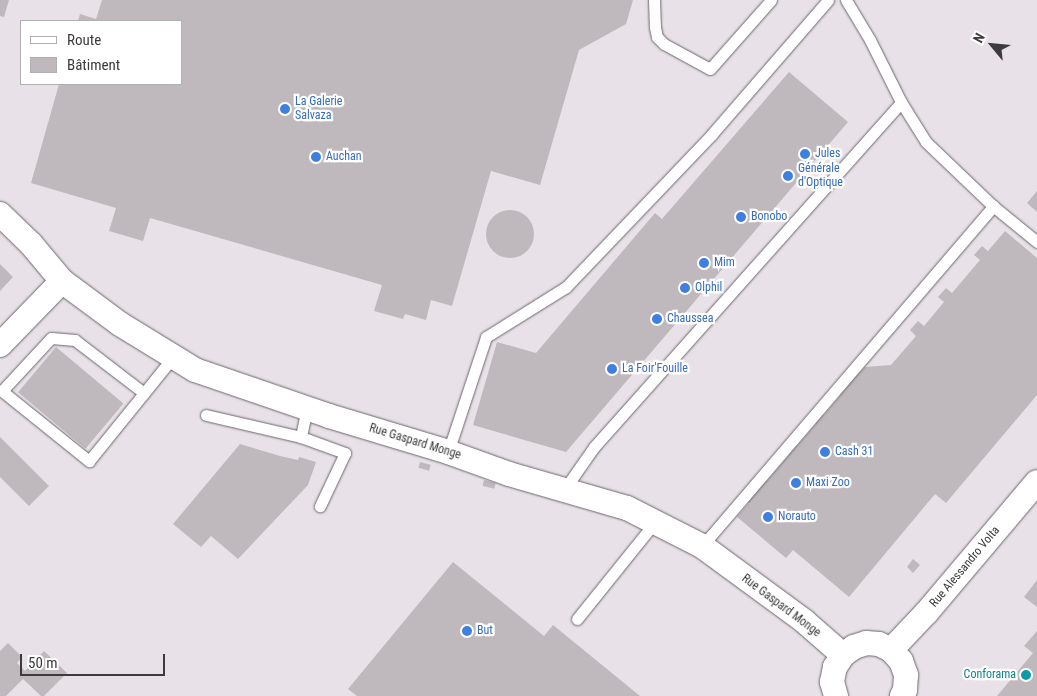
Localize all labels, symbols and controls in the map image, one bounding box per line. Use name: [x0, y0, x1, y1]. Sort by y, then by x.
legend: [20, 20, 182, 85]
north arrow: [967, 20, 1017, 70]
text: N: [970, 30, 988, 46]
text: Route: [67, 31, 101, 49]
text: Bâtiment: [67, 56, 120, 74]
place label: La Galerie Salvaza: [295, 95, 342, 123]
marker: La Galerie Salvaza: [279, 103, 291, 115]
place label: Jules: [815, 147, 840, 161]
marker: Jules: [799, 148, 811, 160]
place label: Auchan: [326, 150, 362, 164]
marker: Auchan: [310, 151, 322, 163]
place label: Générale d'Optique: [798, 162, 843, 190]
marker: Générale d'Optique: [782, 170, 794, 182]
place label: Bonobo: [751, 210, 787, 224]
marker: Bonobo: [735, 211, 747, 223]
place label: Mim: [714, 256, 735, 270]
marker: Mim: [698, 257, 710, 269]
place label: Olphil: [695, 281, 722, 295]
marker: Olphil: [679, 282, 691, 294]
place label: Chaussea: [667, 312, 713, 326]
marker: Chaussea: [651, 313, 663, 325]
place label: La Foir'Fouille: [622, 362, 688, 376]
marker: La Foir'Fouille: [606, 363, 618, 375]
street label: Rue Gaspard Monge: [367, 421, 463, 463]
place label: Cash 31: [835, 445, 873, 459]
marker: Cash 31: [819, 446, 831, 458]
place label: Maxi Zoo: [806, 476, 850, 490]
marker: Maxi Zoo: [790, 477, 802, 489]
place label: Norauto: [778, 510, 816, 524]
marker: Norauto: [762, 511, 774, 523]
street label: Rue Alessandro Volta: [927, 524, 1003, 610]
street label: Rue Gaspard Monge: [739, 572, 823, 640]
place label: But: [477, 624, 493, 638]
marker: But: [461, 625, 473, 637]
scale bar: [22, 644, 168, 676]
text: 50 m: [28, 654, 58, 672]
place label: Conforama: [964, 668, 1016, 682]
marker: Conforama: [1020, 669, 1032, 681]

